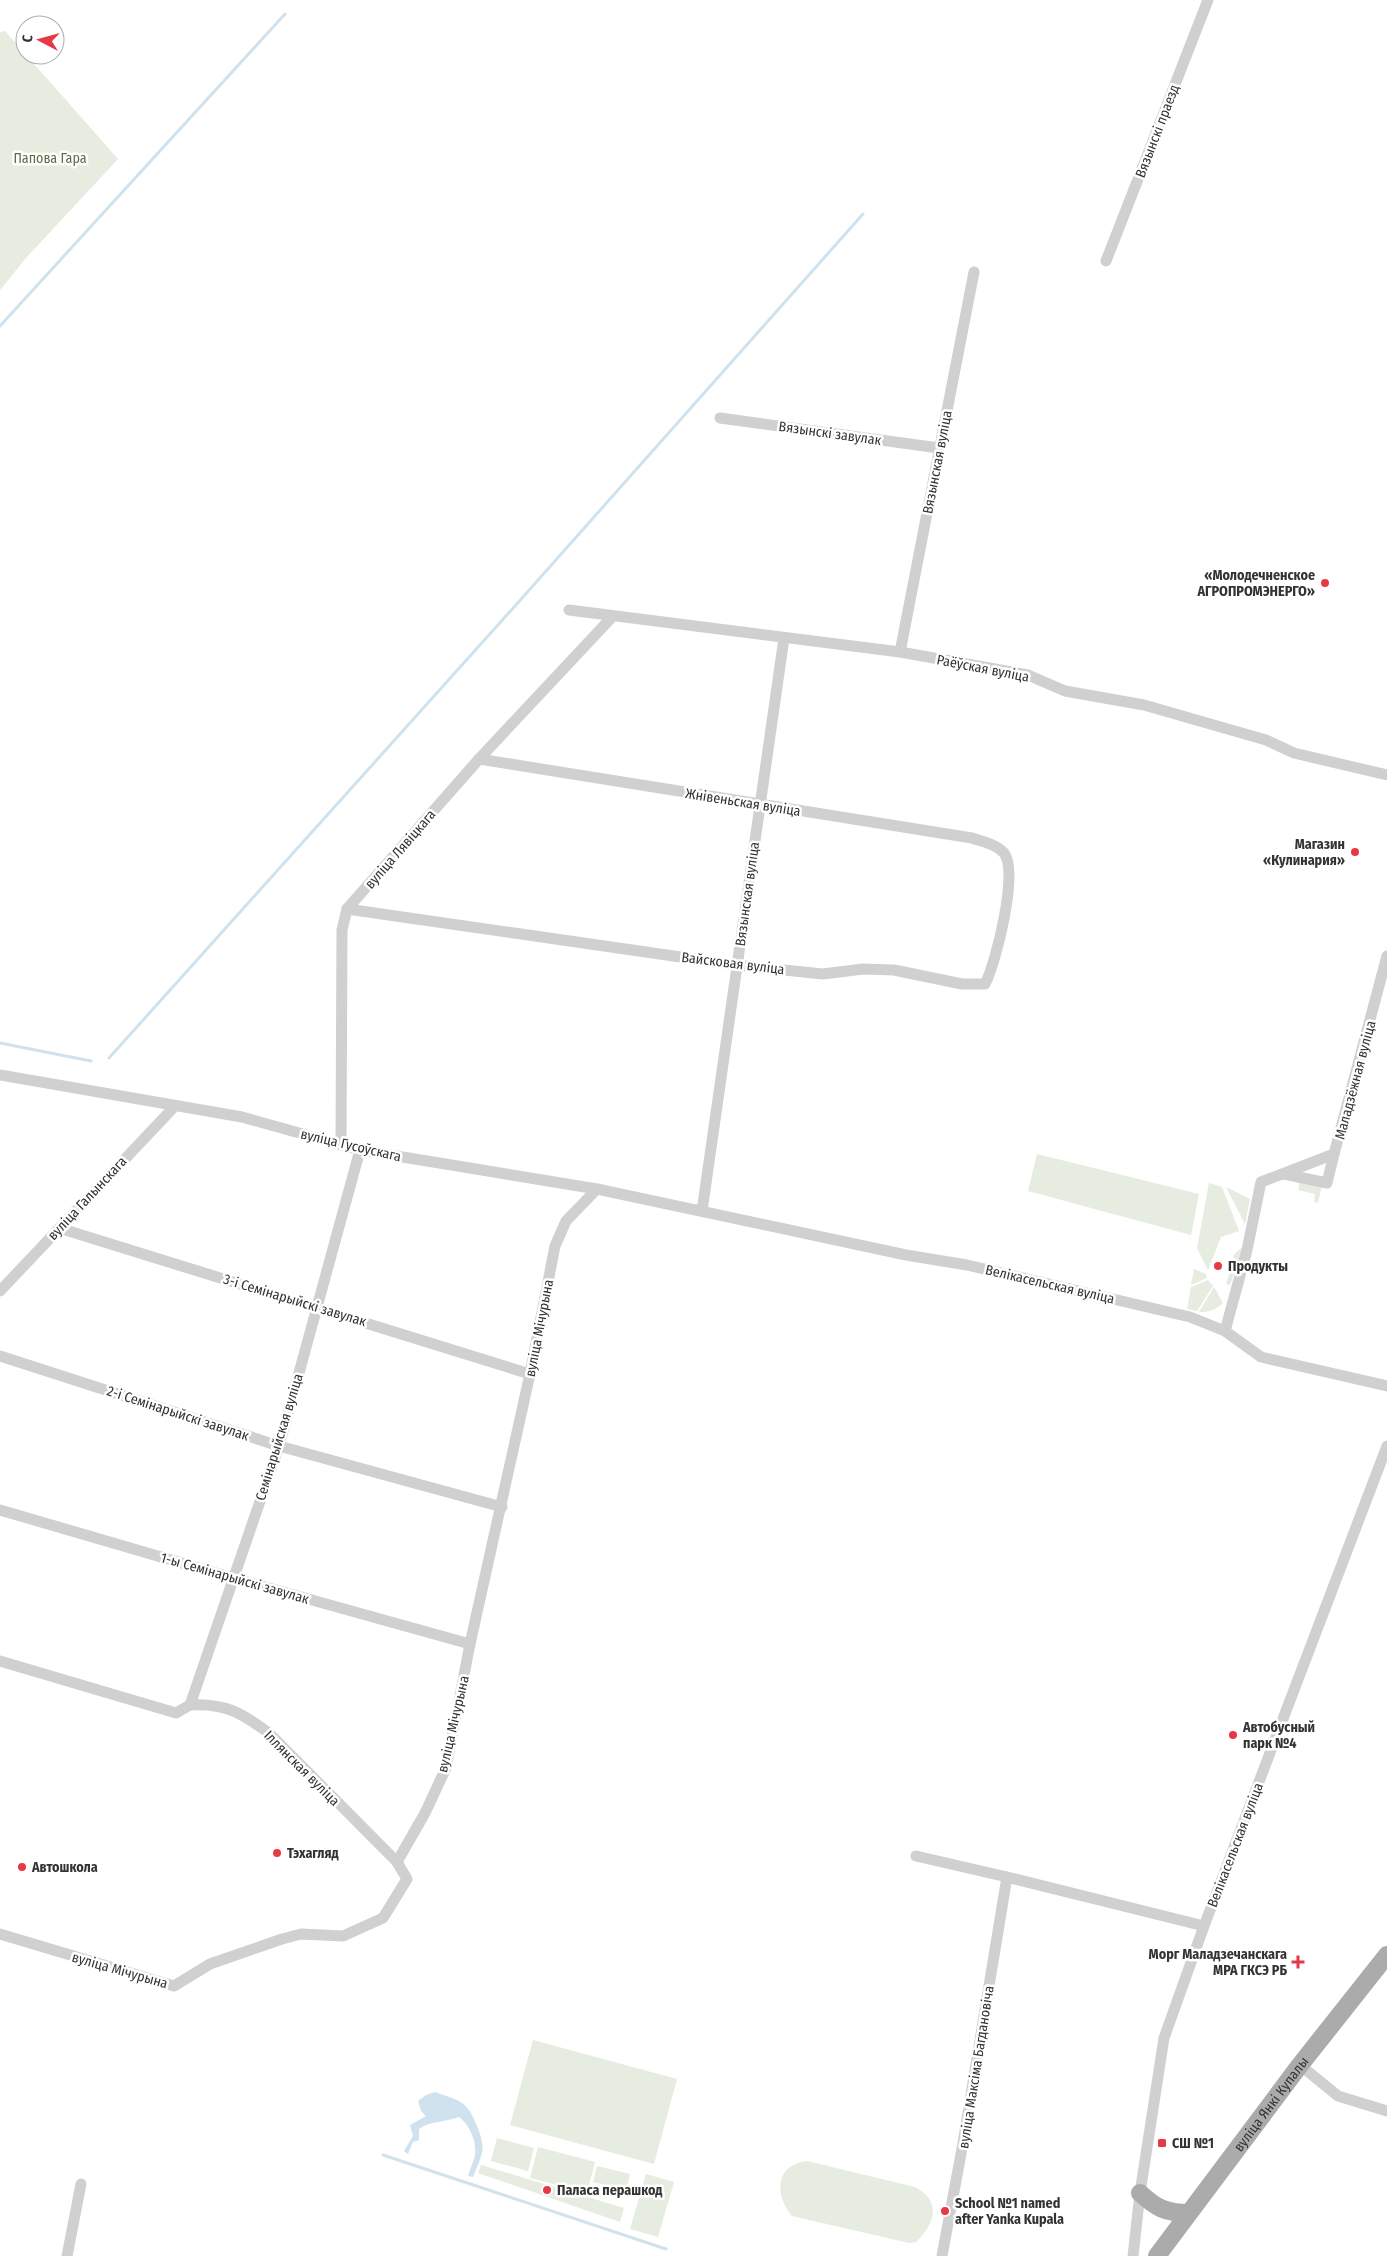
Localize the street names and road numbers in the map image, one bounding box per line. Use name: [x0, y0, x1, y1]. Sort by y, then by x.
street label: Вязынскі праезд: [1132, 82, 1183, 180]
street label: Вязынская вуліца: [919, 409, 956, 515]
street label: Вязынскі завулак: [778, 418, 883, 449]
street label: Раёўская вуліца: [935, 651, 1031, 686]
street label: Жнівеньская вуліца: [684, 785, 802, 820]
street label: вуліца Лявіцкага: [361, 806, 439, 892]
street label: Вязынская вуліца: [732, 841, 763, 947]
street label: Вайсковая вуліца: [680, 949, 786, 978]
street label: Маладзёжная вуліца: [1331, 1019, 1380, 1141]
street label: вуліца Гусоўскага: [299, 1126, 403, 1165]
street label: вуліца Галынскага: [44, 1153, 131, 1244]
street label: Велікасельская вуліца: [984, 1261, 1116, 1308]
street label: 3-і Семінарыйскі завулак: [221, 1271, 369, 1330]
street label: вуліца Мічурына: [522, 1278, 557, 1378]
street label: Семінарыйская вуліца: [252, 1372, 307, 1503]
street label: 2-і Семінарыйскі завулак: [105, 1382, 251, 1445]
street label: 1-ы Семінарыйскі завулак: [159, 1549, 311, 1608]
street label: вуліца Мічурына: [434, 1674, 473, 1774]
street label: Іллянская вуліца: [260, 1727, 343, 1810]
street label: Велікасельская вуліца: [1204, 1780, 1267, 1910]
street label: вуліца Мічурына: [70, 1949, 170, 1992]
street label: вуліца Максіма Багдановіча: [955, 1984, 998, 2150]
street label: вуліца Янкі Купалы: [1230, 2053, 1312, 2155]

